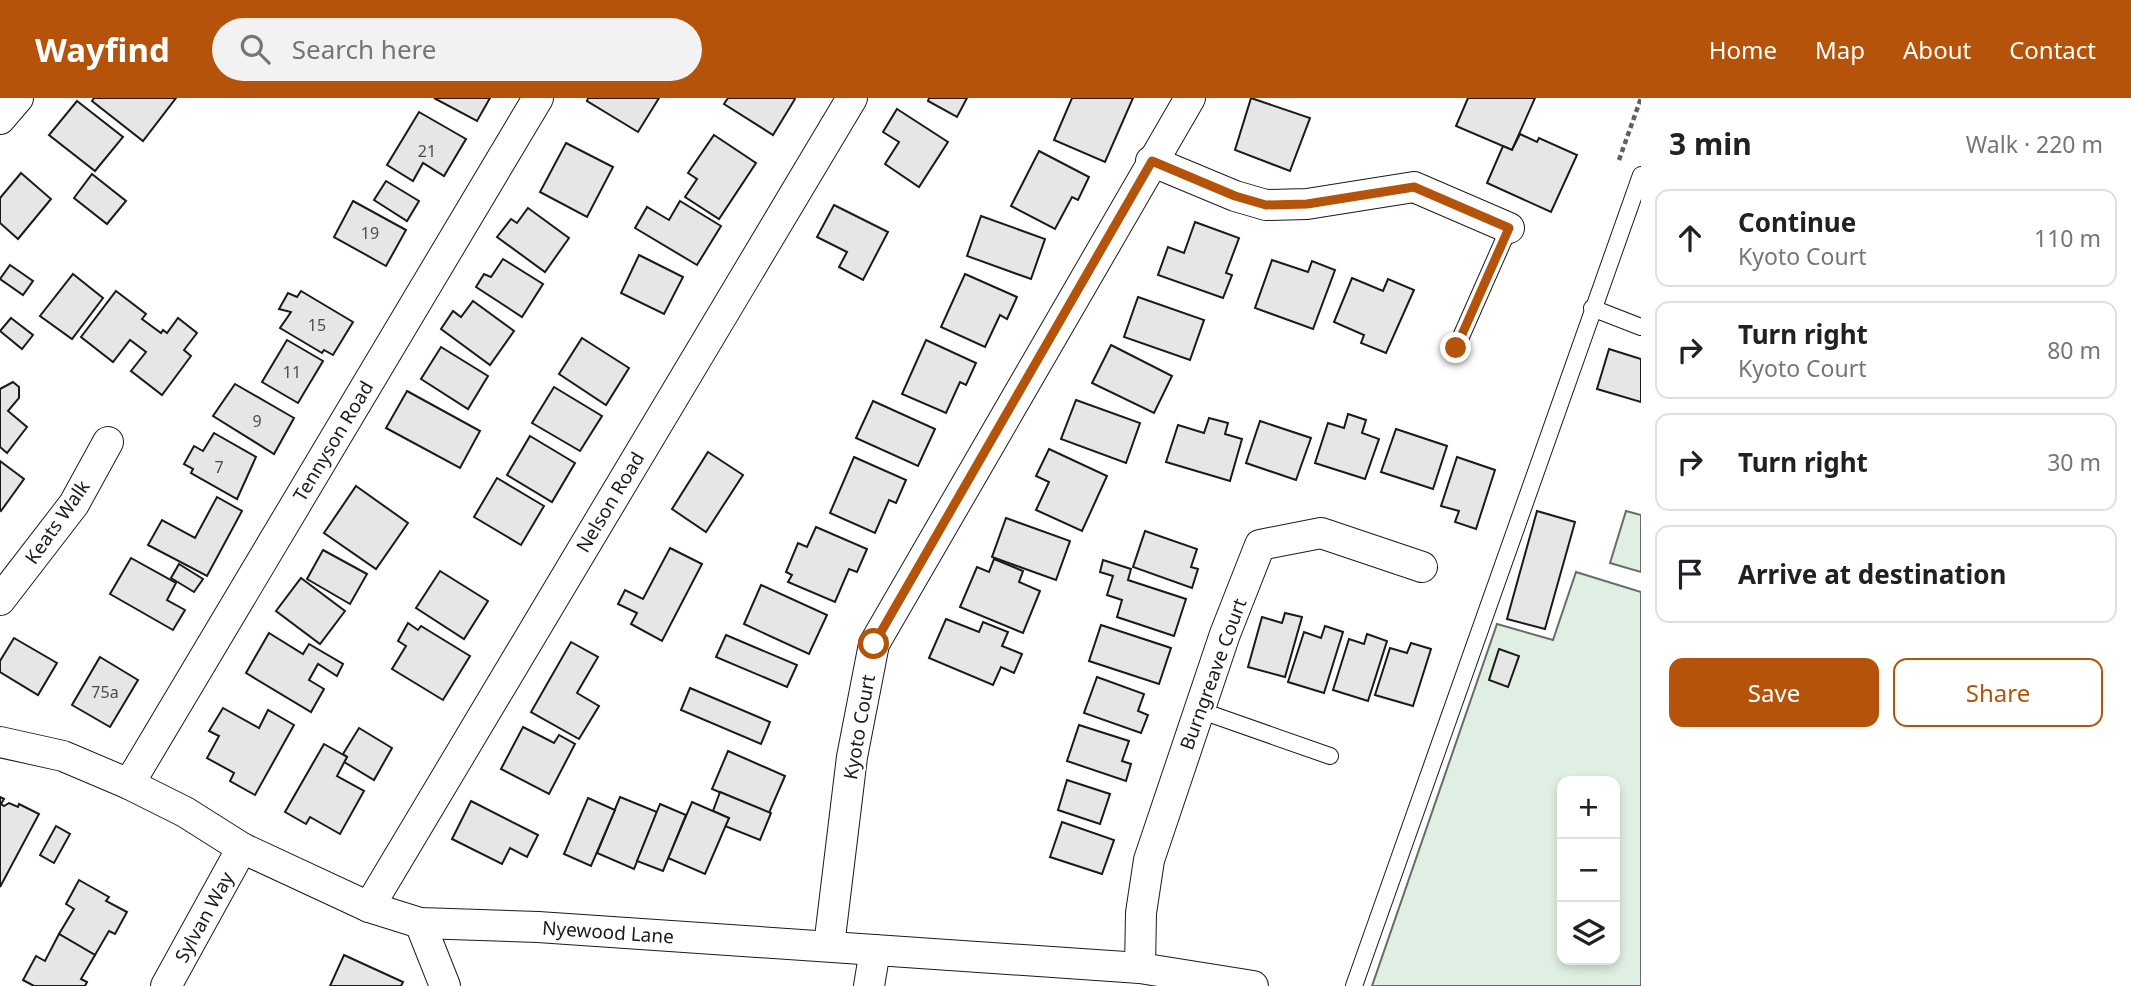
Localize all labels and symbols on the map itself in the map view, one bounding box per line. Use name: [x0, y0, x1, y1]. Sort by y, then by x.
house number: 21: [418, 140, 436, 162]
house number: 19: [361, 222, 379, 244]
house number: 15: [308, 314, 326, 336]
route end: [1440, 332, 1471, 363]
house number: 11: [283, 361, 301, 383]
street label: Tennyson Road: [287, 376, 379, 506]
house number: 9: [252, 410, 262, 432]
street label: Nelson Road: [570, 447, 650, 557]
house number: 7: [214, 456, 224, 478]
street label: Keats Walk: [19, 475, 95, 569]
street label: Burngreave Court: [1174, 594, 1253, 753]
route start: [858, 628, 889, 659]
street label: Kyoto Court: [837, 672, 881, 782]
house number: 75a: [91, 681, 119, 703]
street label: Sylvan Way: [168, 867, 240, 967]
street label: Nyewood Lane: [541, 914, 675, 950]

